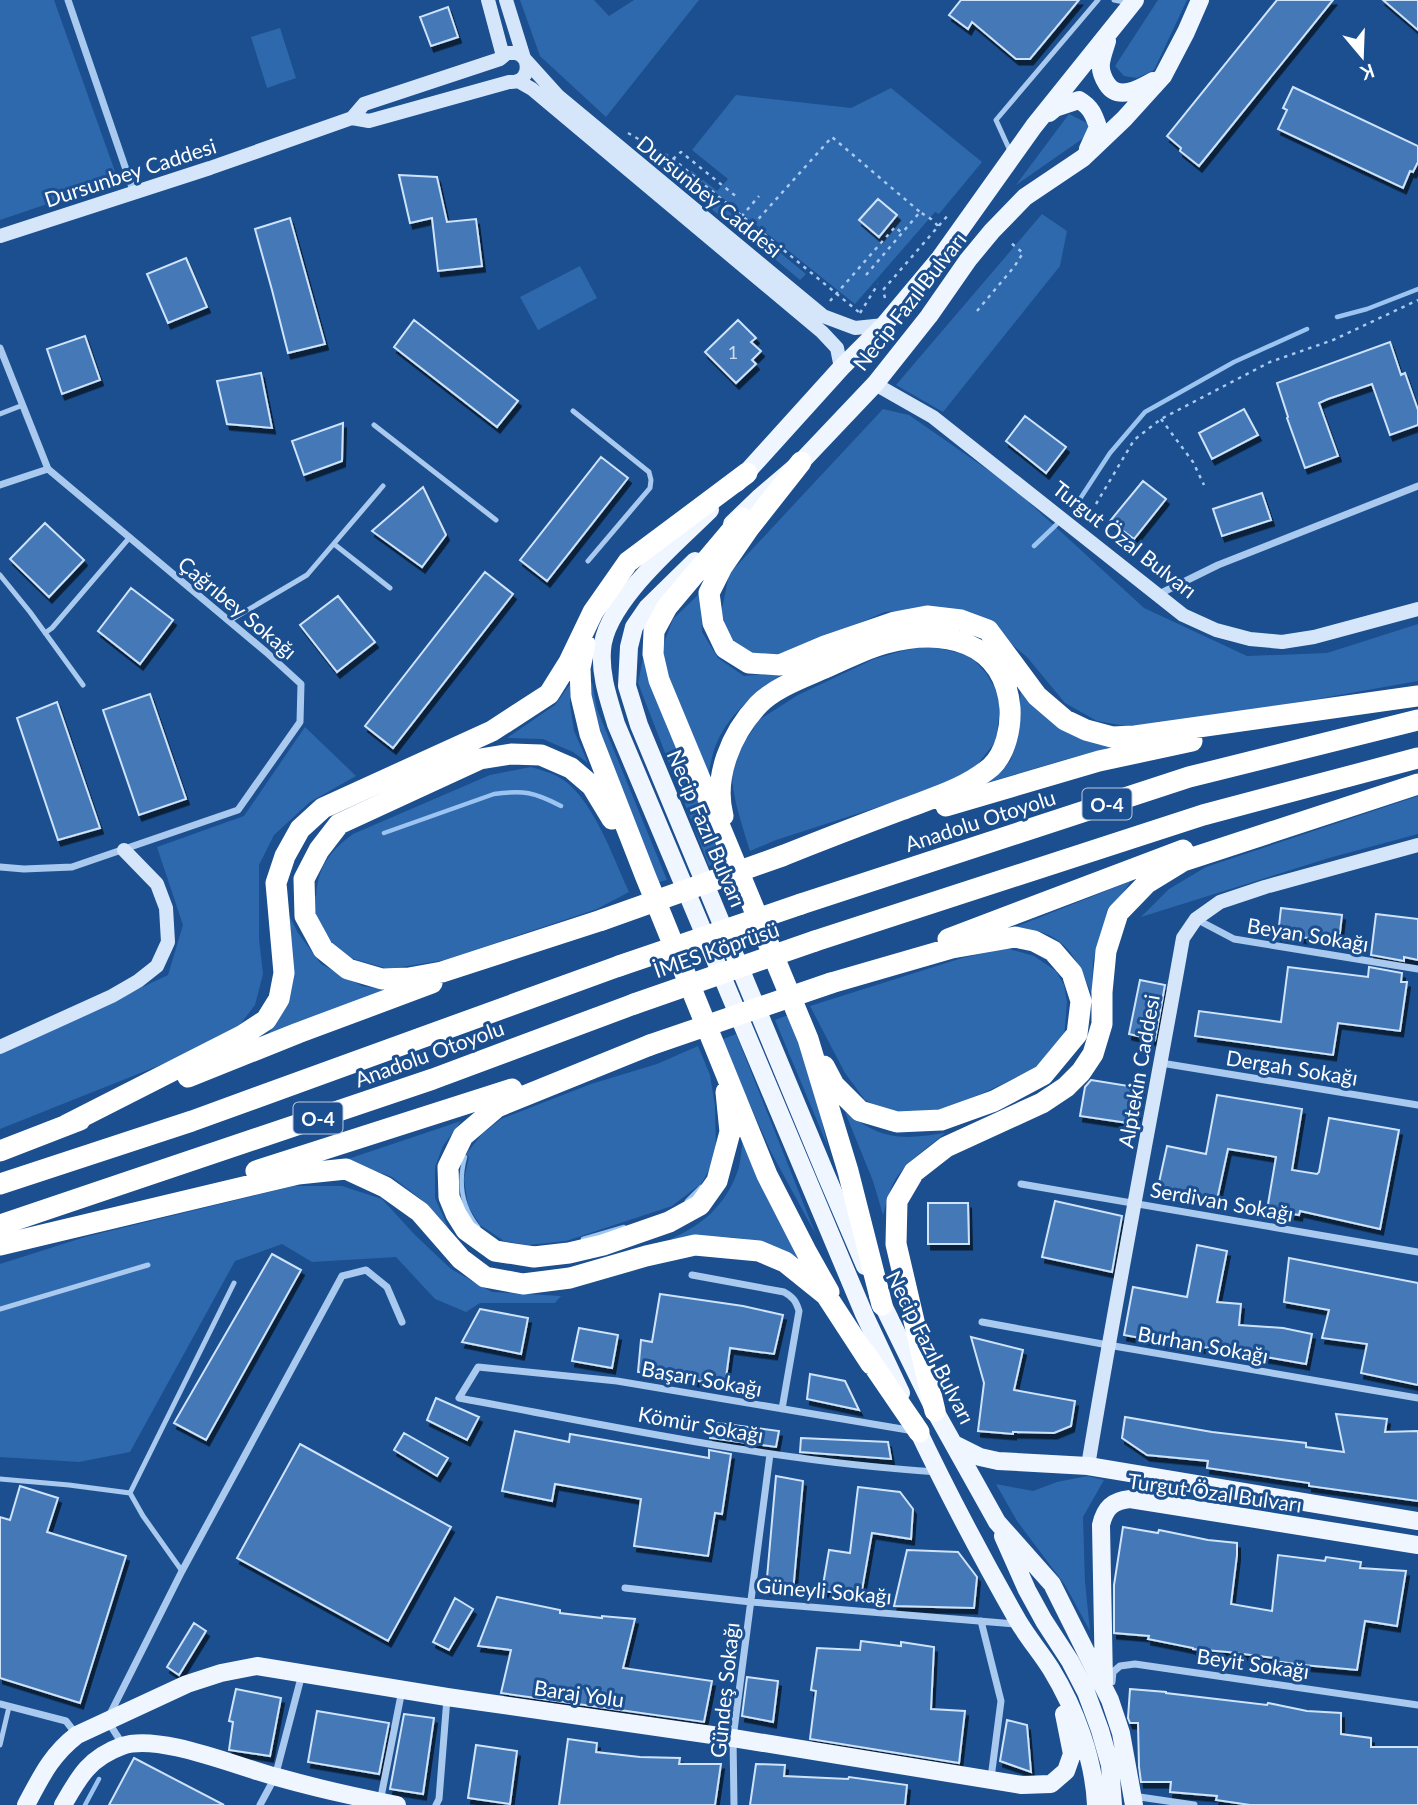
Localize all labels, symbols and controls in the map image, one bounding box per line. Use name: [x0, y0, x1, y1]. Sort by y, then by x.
north arrow: [1327, 21, 1397, 91]
text: K: [1357, 60, 1378, 86]
street label: Dursunbey Caddesi: [633, 130, 787, 262]
street label: Dursunbey Caddesi: [41, 132, 219, 212]
street label: Necip Fazıl Bulvarı: [847, 227, 971, 375]
house number: 1: [728, 341, 738, 363]
street label: Turgut Özal Bulvarı: [1048, 475, 1202, 603]
street label: Çağrıbey Sokağı: [174, 550, 302, 664]
street label: Necip Fazıl Bulvarı: [663, 746, 751, 910]
street label: Anadolu Otoyolu: [901, 784, 1059, 856]
road number: O-4: [1082, 789, 1132, 820]
street label: Beyan Sokağı: [1245, 912, 1371, 956]
street label: İMES Köprüsü: [650, 916, 782, 982]
street label: Alptekin Caddesi: [1112, 992, 1164, 1150]
street label: Anadolu Otoyolu: [351, 1014, 507, 1092]
street label: Dergah Sokağı: [1224, 1044, 1360, 1090]
road number: O-4: [294, 1102, 342, 1134]
street label: Serdivan Sokağı: [1148, 1176, 1296, 1226]
street label: Necip Fazıl Bulvarı: [882, 1266, 980, 1428]
street label: Burhan Sokağı: [1136, 1320, 1270, 1368]
street label: Başarı Sokağı: [640, 1355, 764, 1401]
street label: Kömür Sokağı: [636, 1401, 766, 1447]
street label: Turgut Özal Bulvarı: [1126, 1467, 1304, 1517]
street label: Güneyli Sokağı: [755, 1572, 893, 1608]
street label: Gündeş Sokağı: [704, 1621, 744, 1759]
street label: Beyit Sokağı: [1195, 1643, 1311, 1683]
street label: Baraj Yolu: [532, 1674, 626, 1712]

